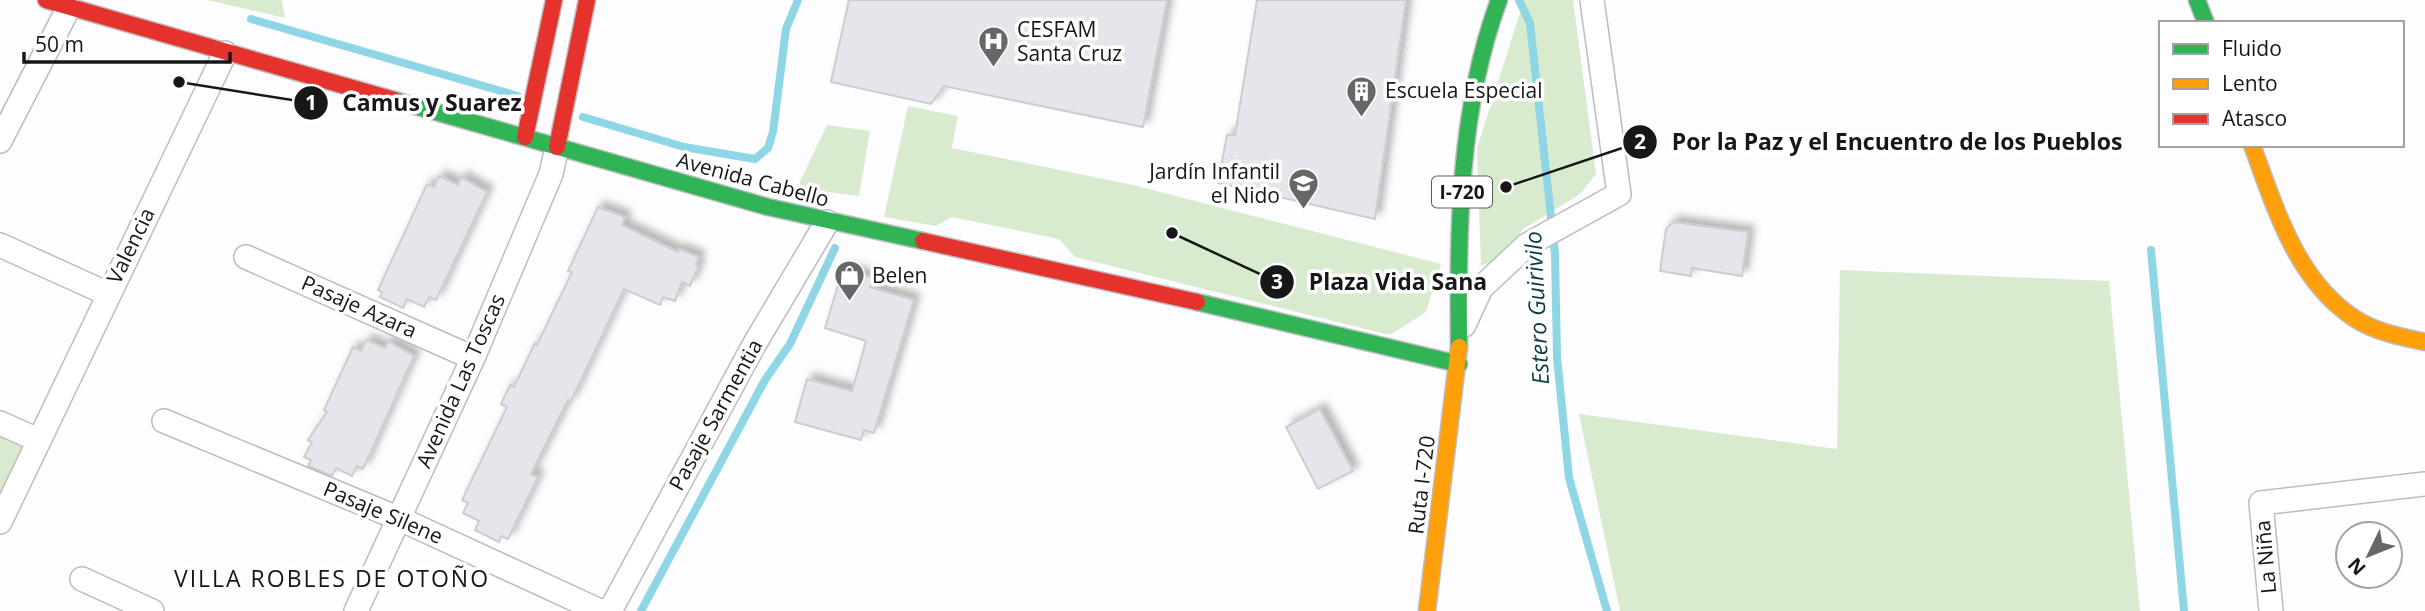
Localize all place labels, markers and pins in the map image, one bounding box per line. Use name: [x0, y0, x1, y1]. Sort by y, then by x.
place label: CESFAM Santa Cruz: [1017, 15, 1122, 67]
hospital icon: CESFAM Santa Cruz: [977, 25, 1011, 69]
building icon: Escuela Especial: [1345, 74, 1379, 118]
place label: Escuela Especial: [1385, 76, 1542, 104]
callout: Camus y Suarez: [293, 81, 536, 125]
callout: Por la Paz y el Encuentro de los Pueblos: [1622, 120, 2136, 164]
place label: Jardín Infantil el Nido: [1147, 157, 1280, 209]
school or university icon: Jardín Infantil el Nido: [1286, 167, 1320, 211]
shop icon: Belen: [832, 259, 866, 303]
callout: Plaza Vida Sana: [1260, 260, 1501, 304]
place label: Belen: [872, 261, 927, 289]

